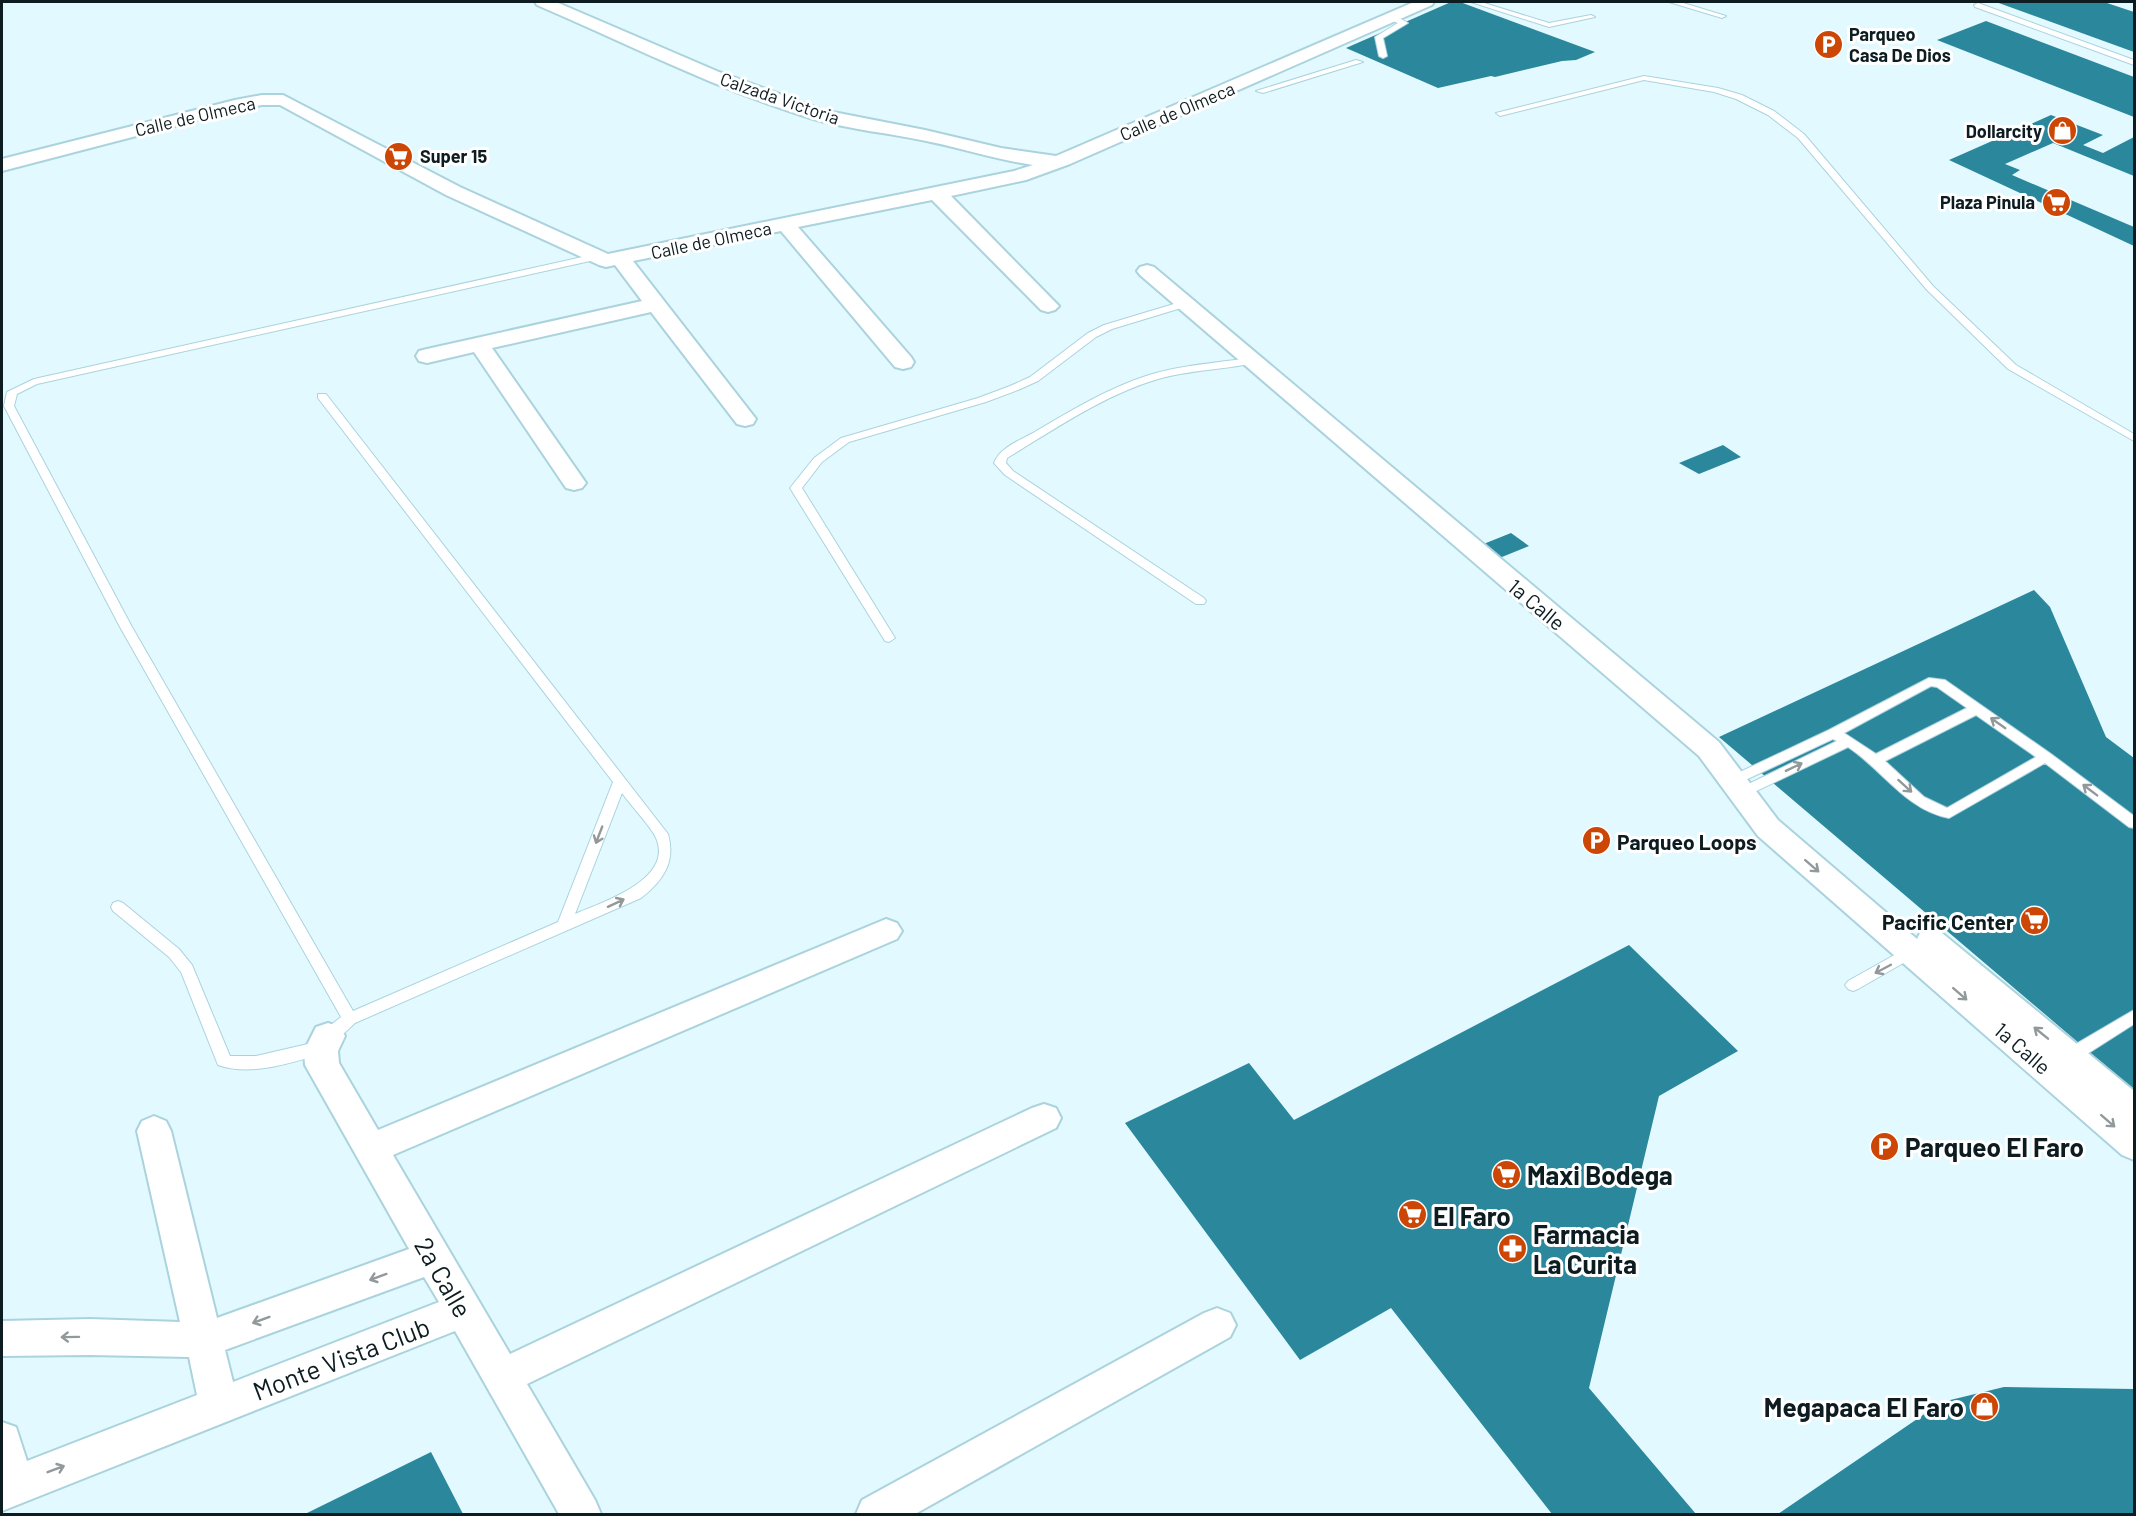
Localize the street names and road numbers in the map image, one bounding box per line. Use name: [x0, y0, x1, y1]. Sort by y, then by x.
street label: Calzada Victoria: [717, 67, 843, 129]
street label: Calle de Olmeca: [1116, 77, 1238, 145]
street label: Calle de Olmeca: [133, 91, 257, 141]
street label: Calle de Olmeca: [649, 216, 773, 264]
street label: 1a Calle: [1504, 573, 1570, 635]
street label: 1a Calle: [1990, 1017, 2056, 1079]
street label: 2a Calle: [409, 1232, 479, 1322]
street label: Monte Vista Club: [248, 1310, 434, 1406]

